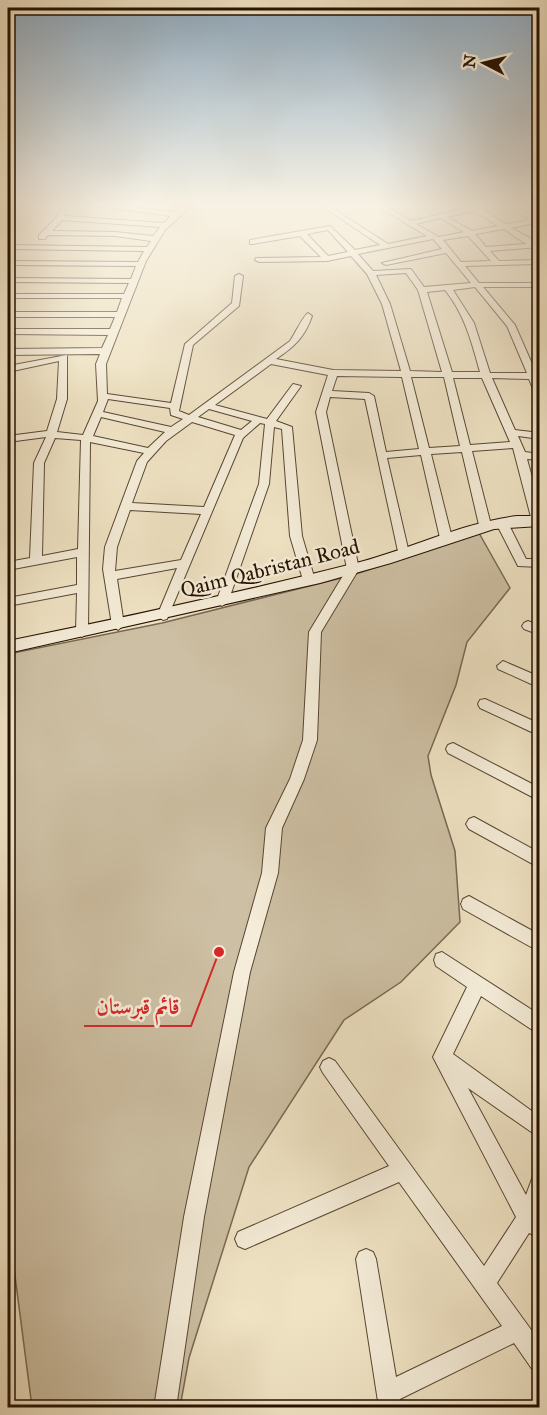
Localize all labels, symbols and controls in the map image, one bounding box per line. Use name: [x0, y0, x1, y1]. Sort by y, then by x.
north arrow: [454, 33, 514, 93]
text: N: [459, 53, 480, 69]
street label: Qaim Qabristan Road: [178, 533, 363, 603]
callout: قائم قبرستان: [84, 986, 191, 1026]
text: قائم قبرستان: [96, 993, 180, 1026]

